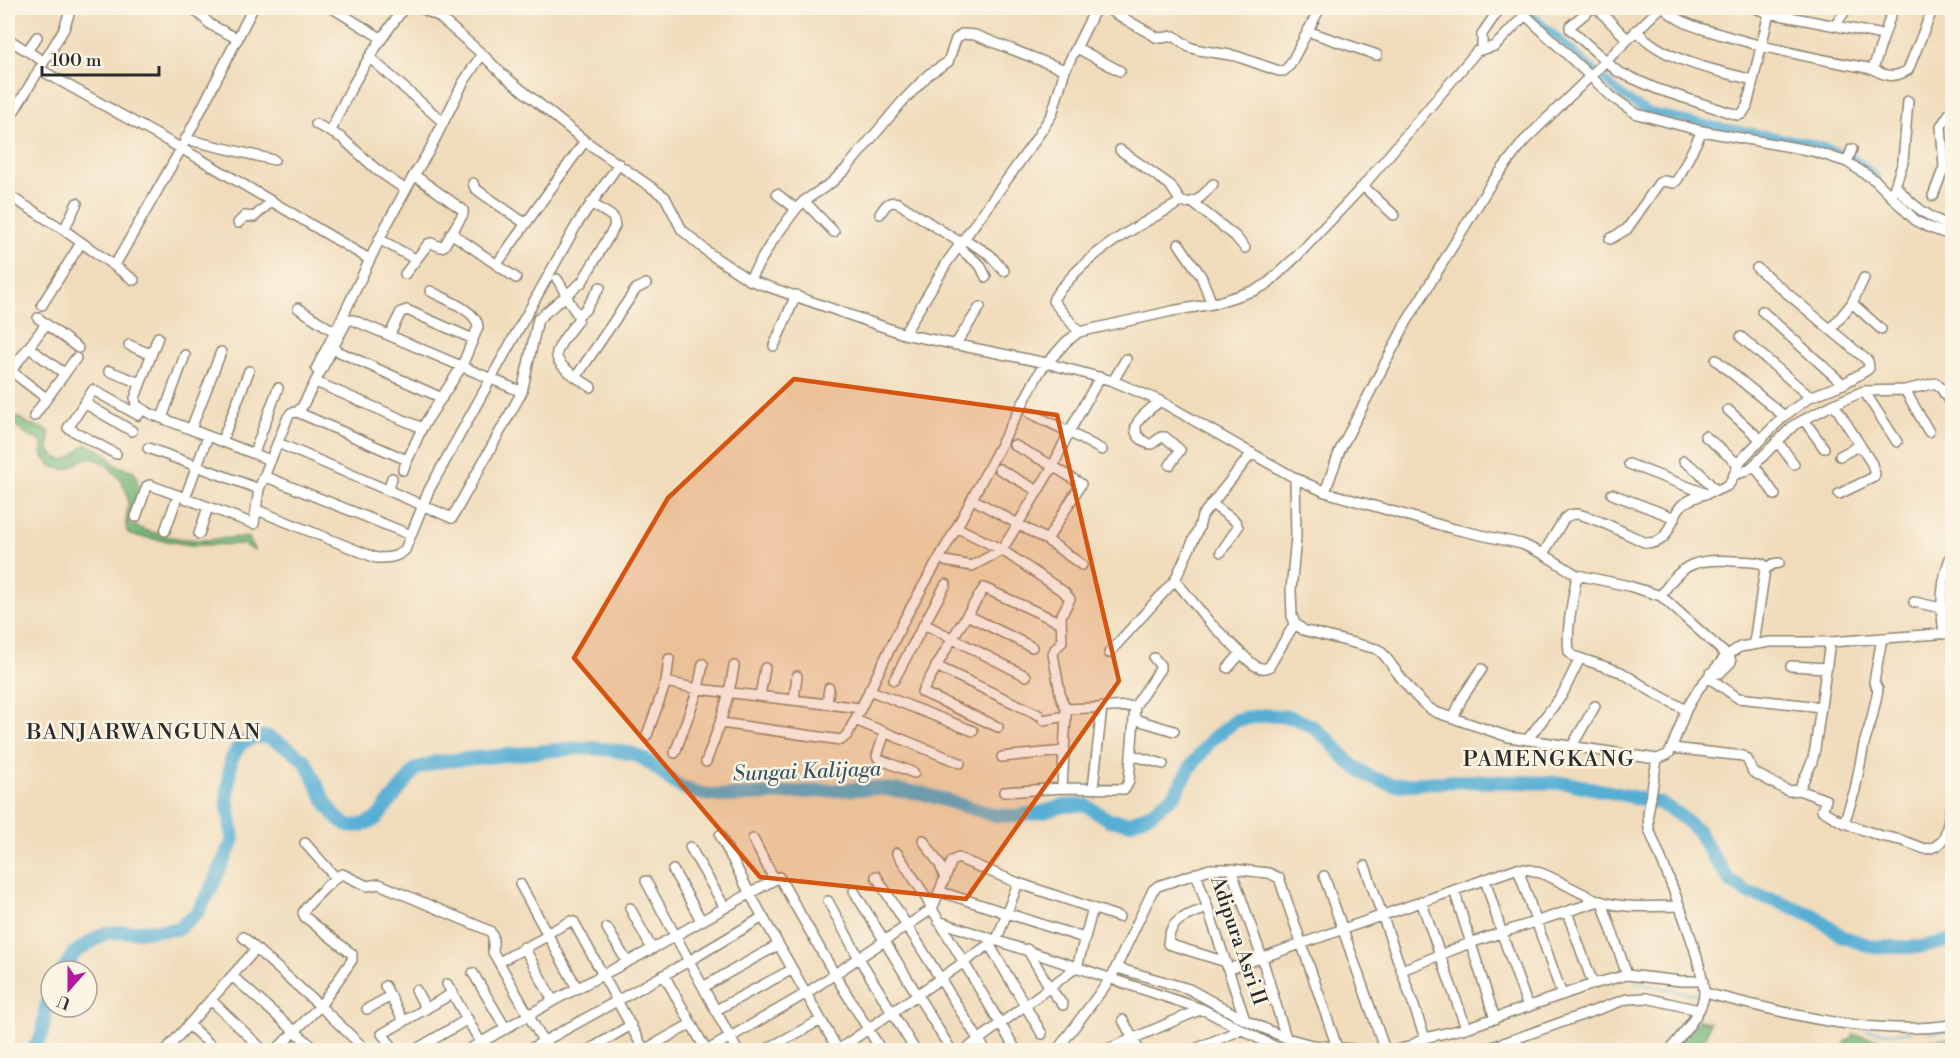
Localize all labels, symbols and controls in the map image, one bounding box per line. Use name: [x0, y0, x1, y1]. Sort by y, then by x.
scale bar: [42, 39, 159, 77]
text: 100 m: [51, 49, 102, 72]
district label: BANJARWANGUNAN: [25, 719, 262, 746]
district label: PAMENGKANG: [1463, 746, 1635, 773]
water label: Sungai Kalijaga: [732, 756, 882, 788]
street label: Adipura Asri II: [1204, 872, 1272, 1009]
north arrow: [39, 959, 99, 1019]
text: U: [54, 990, 73, 1014]

